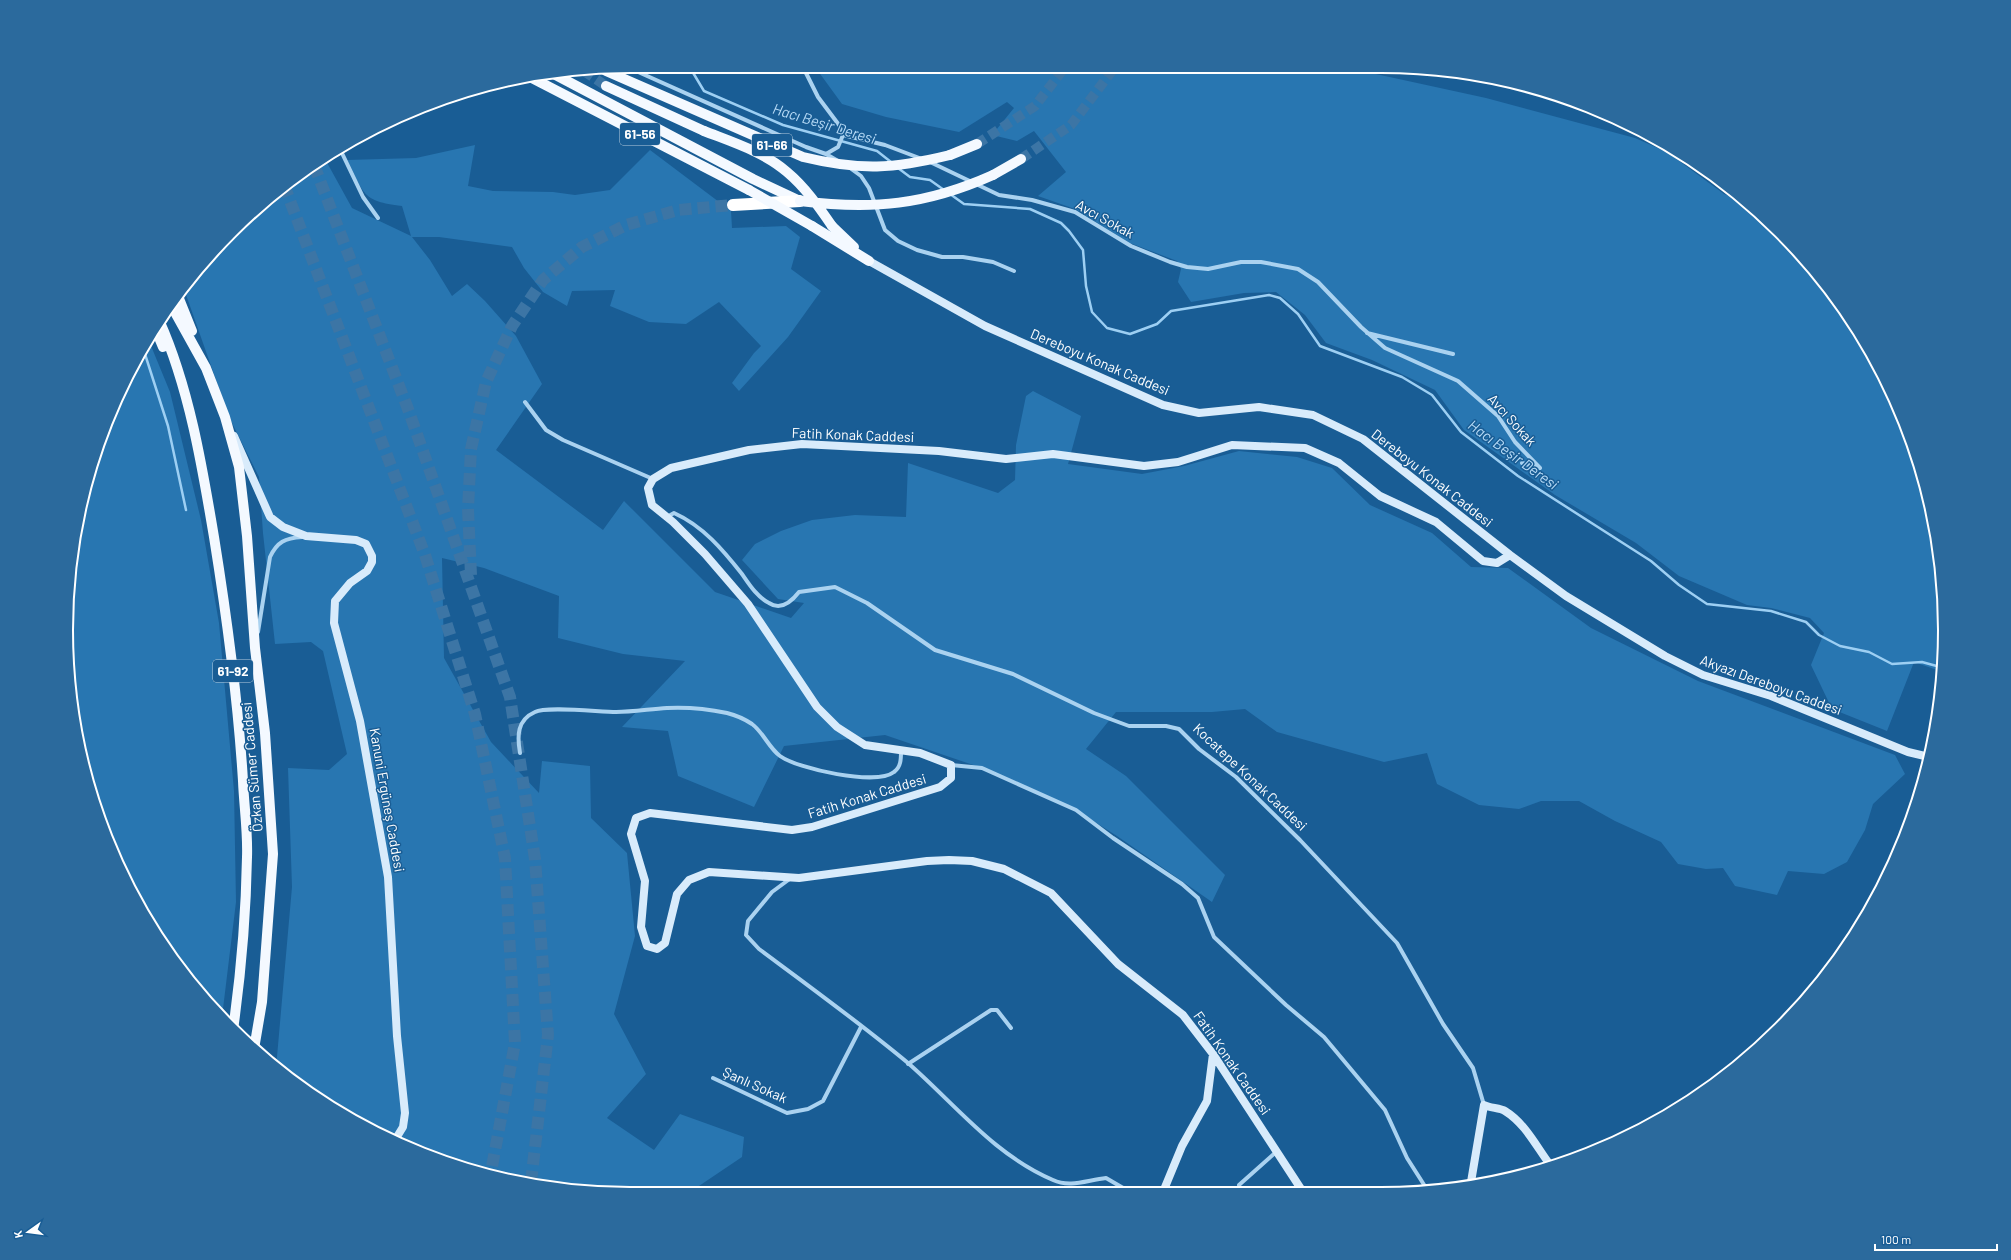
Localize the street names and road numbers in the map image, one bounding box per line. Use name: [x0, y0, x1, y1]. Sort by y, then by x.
road number: 61-56: [620, 123, 660, 145]
road number: 61-66: [752, 134, 792, 156]
street label: Avcı Sokak: [1073, 196, 1138, 242]
street label: Dereboyu Konak Caddesi: [1028, 325, 1172, 399]
street label: Avcı Sokak: [1484, 390, 1540, 449]
street label: Fatih Konak Caddesi: [791, 424, 915, 445]
street label: Dereboyu Konak Caddesi: [1368, 425, 1496, 530]
street label: Akyazı Dereboyu Caddesi: [1698, 651, 1844, 718]
road number: 61-92: [213, 660, 253, 682]
street label: Özkan Sümer Caddesi: [237, 701, 266, 833]
street label: Kocatepe Konak Caddesi: [1190, 719, 1311, 834]
street label: Kanuni Ergüneş Caddesi: [366, 727, 409, 873]
street label: Fatih Konak Caddesi: [806, 769, 928, 822]
street label: Fatih Konak Caddesi: [1190, 1008, 1275, 1118]
street label: Şanlı Sokak: [720, 1063, 790, 1106]

